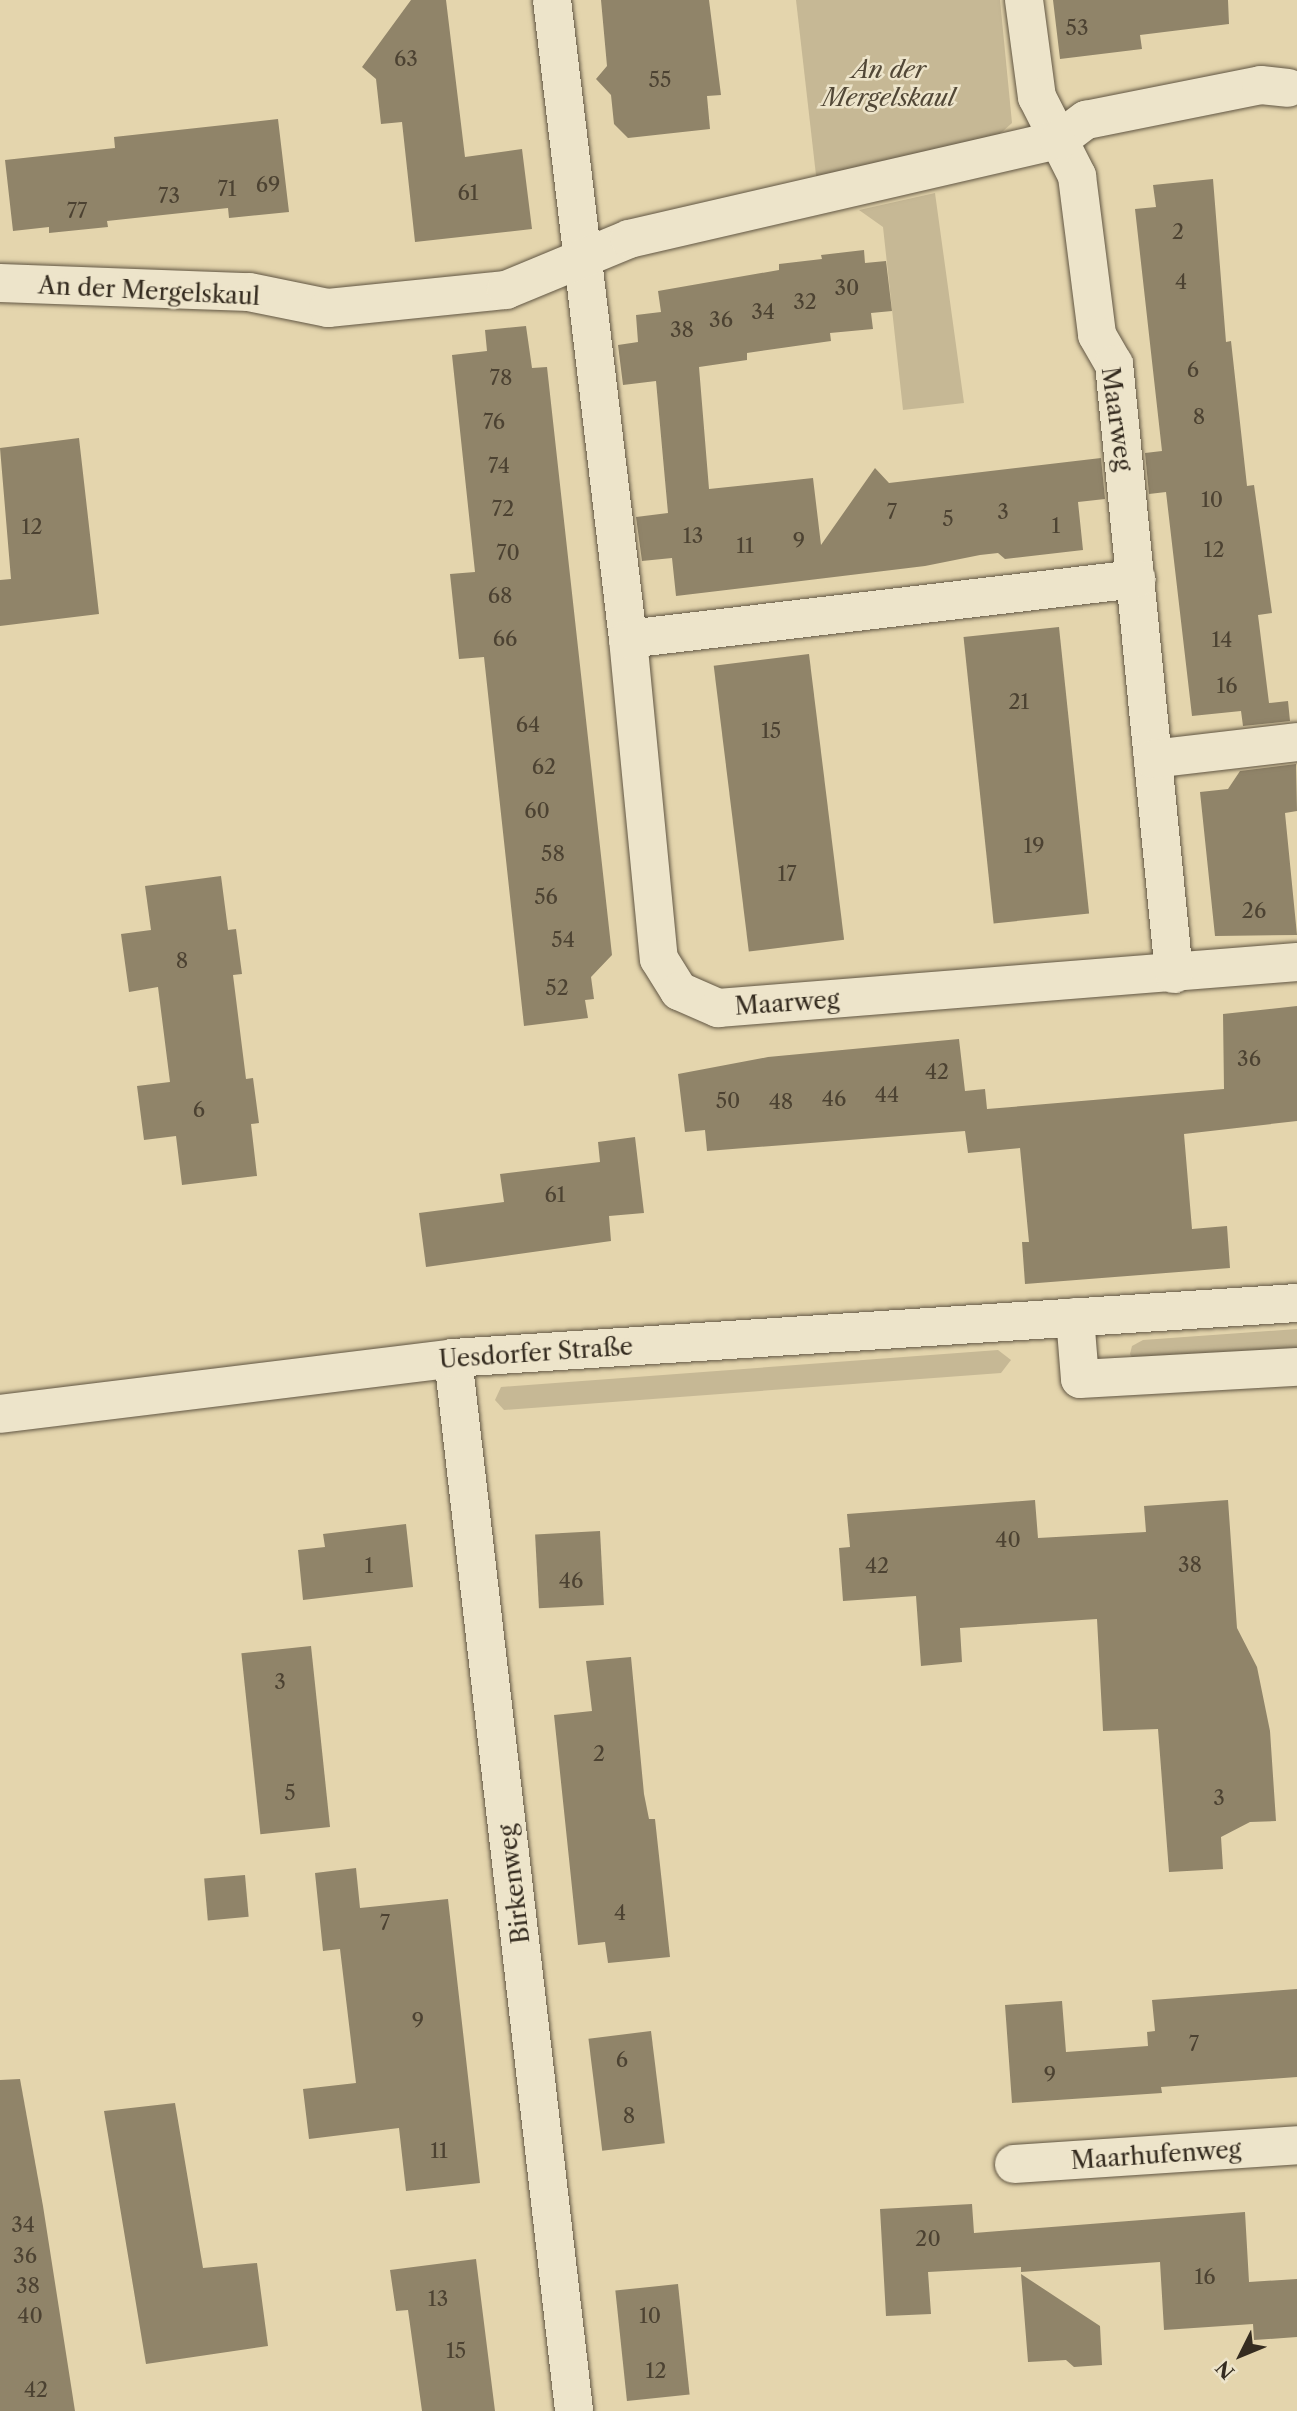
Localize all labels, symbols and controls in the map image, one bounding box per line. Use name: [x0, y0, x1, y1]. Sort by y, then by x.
house number: 53: [1066, 15, 1088, 41]
house number: 63: [394, 46, 418, 72]
park label: An der Mergelskaul: [822, 56, 956, 112]
house number: 55: [649, 67, 671, 93]
house number: 69: [256, 172, 280, 198]
house number: 71: [217, 176, 237, 202]
house number: 61: [457, 180, 479, 206]
house number: 73: [158, 183, 180, 209]
house number: 77: [67, 198, 87, 224]
house number: 2: [1172, 219, 1184, 245]
house number: 4: [1175, 269, 1187, 295]
street label: An der Mergelskaul: [37, 271, 261, 311]
house number: 30: [835, 275, 859, 301]
house number: 32: [793, 289, 817, 315]
house number: 34: [751, 299, 775, 325]
house number: 36: [709, 307, 733, 333]
house number: 38: [670, 317, 694, 343]
house number: 6: [1187, 357, 1199, 383]
house number: 78: [490, 365, 512, 391]
street label: Maarweg: [1095, 365, 1139, 473]
house number: 8: [1193, 404, 1205, 430]
house number: 76: [483, 409, 505, 435]
house number: 74: [488, 453, 510, 479]
house number: 10: [1201, 487, 1223, 513]
house number: 72: [492, 496, 514, 522]
house number: 7: [887, 499, 897, 525]
house number: 3: [997, 499, 1009, 525]
house number: 5: [942, 506, 954, 532]
house number: 1: [1052, 513, 1060, 539]
house number: 12: [22, 514, 42, 540]
house number: 13: [683, 523, 703, 549]
house number: 9: [793, 528, 805, 554]
house number: 11: [736, 533, 754, 559]
house number: 12: [1204, 537, 1224, 563]
house number: 70: [496, 540, 520, 566]
house number: 68: [488, 583, 512, 609]
house number: 66: [493, 626, 517, 652]
house number: 14: [1212, 627, 1232, 653]
house number: 16: [1216, 673, 1238, 699]
house number: 21: [1009, 689, 1029, 715]
house number: 64: [516, 712, 540, 738]
house number: 15: [761, 718, 781, 744]
house number: 62: [532, 754, 556, 780]
house number: 60: [524, 798, 550, 824]
house number: 19: [1023, 833, 1045, 859]
house number: 58: [541, 841, 565, 867]
house number: 17: [777, 861, 797, 887]
house number: 56: [534, 884, 558, 910]
house number: 26: [1242, 898, 1266, 924]
house number: 54: [551, 927, 575, 953]
house number: 8: [176, 948, 188, 974]
house number: 52: [545, 975, 569, 1001]
street label: Maarweg: [734, 985, 840, 1021]
house number: 36: [1237, 1046, 1261, 1072]
house number: 42: [925, 1059, 949, 1085]
house number: 44: [875, 1082, 899, 1108]
house number: 46: [822, 1086, 846, 1112]
house number: 50: [716, 1088, 740, 1114]
house number: 48: [769, 1089, 793, 1115]
house number: 6: [193, 1097, 205, 1123]
house number: 61: [544, 1182, 566, 1208]
street label: Uesdorfer Straße: [438, 1332, 634, 1374]
house number: 40: [995, 1527, 1021, 1553]
house number: 38: [1178, 1552, 1202, 1578]
house number: 1: [365, 1553, 373, 1579]
house number: 42: [865, 1553, 889, 1579]
house number: 46: [559, 1568, 583, 1594]
house number: 3: [274, 1669, 286, 1695]
house number: 2: [593, 1741, 605, 1767]
house number: 5: [284, 1780, 296, 1806]
house number: 3: [1213, 1785, 1225, 1811]
street label: Birkenweg: [492, 1823, 536, 1945]
house number: 4: [614, 1900, 626, 1926]
house number: 7: [380, 1910, 390, 1936]
house number: 9: [412, 2008, 424, 2034]
house number: 7: [1189, 2031, 1199, 2057]
house number: 6: [616, 2047, 628, 2073]
house number: 9: [1044, 2062, 1056, 2088]
house number: 8: [623, 2103, 635, 2129]
street label: Maarhufenweg: [1070, 2135, 1242, 2175]
house number: 11: [430, 2138, 448, 2164]
house number: 34: [11, 2212, 35, 2238]
house number: 20: [915, 2226, 941, 2252]
house number: 36: [13, 2243, 37, 2269]
house number: 16: [1194, 2264, 1216, 2290]
house number: 38: [16, 2273, 40, 2299]
house number: 13: [428, 2286, 448, 2312]
house number: 40: [17, 2303, 43, 2329]
house number: 10: [639, 2303, 661, 2329]
north arrow: [1206, 2320, 1276, 2390]
house number: 15: [446, 2338, 466, 2364]
text: N: [1211, 2356, 1239, 2384]
house number: 12: [646, 2358, 666, 2384]
house number: 42: [24, 2377, 48, 2403]

